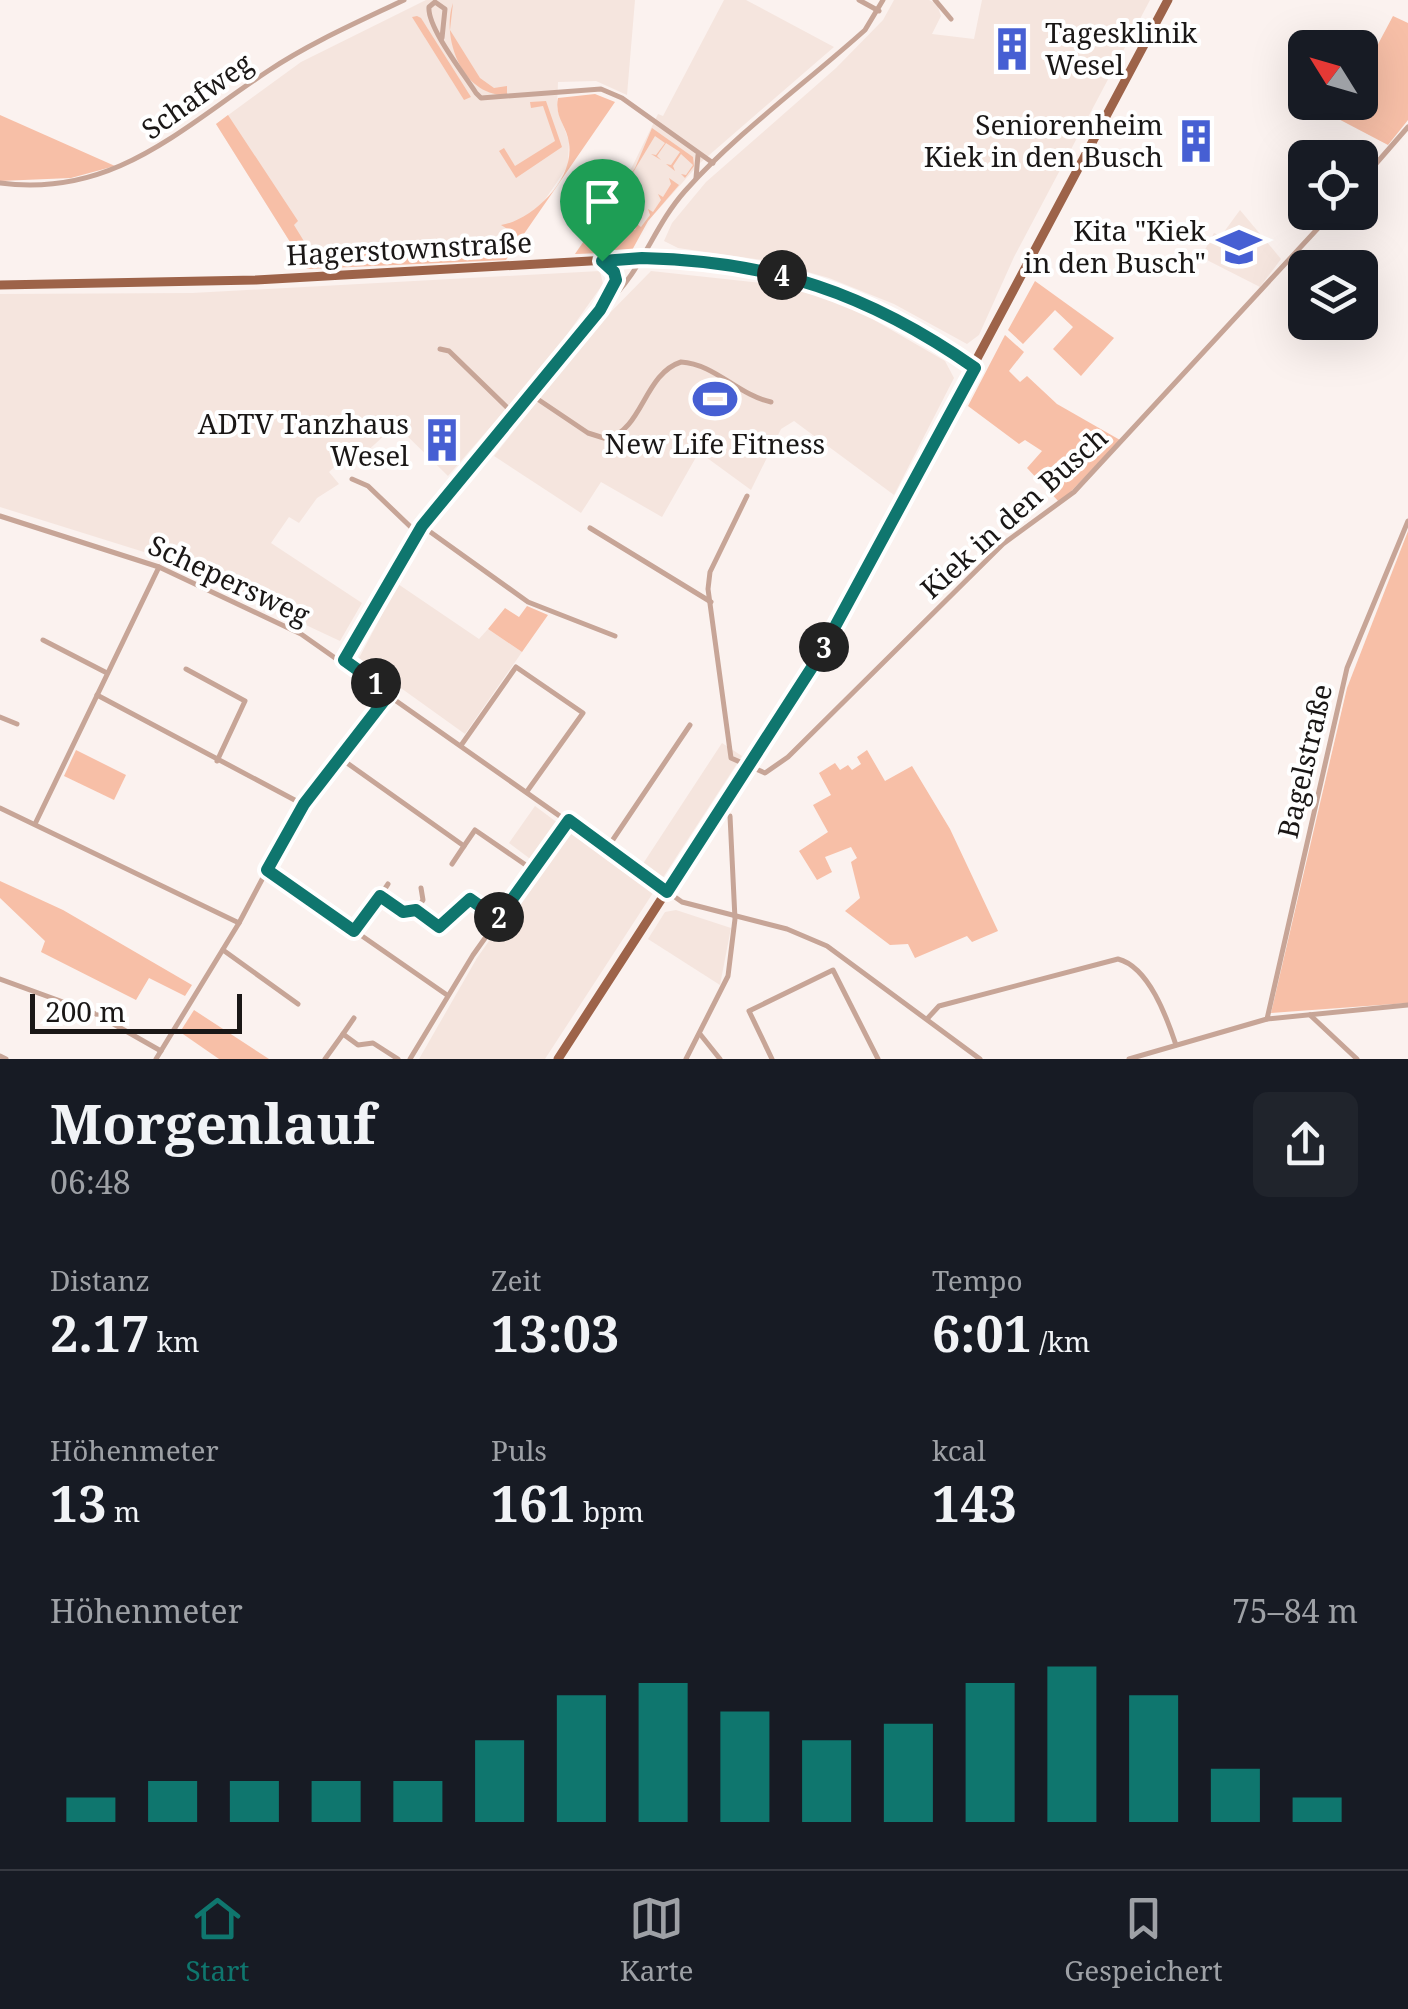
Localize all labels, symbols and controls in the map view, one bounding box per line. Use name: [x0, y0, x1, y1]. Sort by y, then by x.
place label: Tagesklinik Wesel: [1045, 13, 1198, 83]
building icon: Tagesklinik Wesel: [988, 25, 1036, 73]
north arrow: [1288, 30, 1378, 120]
map controls: [1288, 30, 1378, 340]
street label: Schafweg: [133, 43, 259, 147]
place label: Seniorenheim Kiek in den Busch: [924, 105, 1163, 175]
building icon: Seniorenheim Kiek in den Busch: [1172, 117, 1220, 165]
button: locate: [1288, 140, 1378, 230]
pin: [560, 159, 645, 262]
icon: arrive: [575, 174, 630, 229]
place label: Kita "Kiek in den Busch": [1024, 211, 1207, 281]
street label: Hagerstownstraße: [285, 223, 533, 273]
school or university icon: Kita "Kiek in den Busch": [1215, 223, 1263, 271]
pin: 4: [757, 250, 807, 300]
button: layers: [1288, 250, 1378, 340]
text: 4: [774, 256, 790, 294]
sports icon: New Life Fitness: [691, 375, 739, 423]
place label: ADTV Tanzhaus Wesel: [198, 404, 409, 474]
building icon: ADTV Tanzhaus Wesel: [418, 416, 466, 464]
street label: Kiek in den Busch: [912, 418, 1115, 606]
place label: New Life Fitness: [605, 424, 825, 462]
street label: Schepersweg: [143, 525, 316, 633]
pin: 3: [799, 622, 849, 672]
text: 3: [816, 628, 832, 666]
pin: 1: [351, 658, 401, 708]
text: 1: [368, 664, 384, 702]
street label: Bagelstraße: [1268, 680, 1340, 841]
pin: 2: [474, 892, 524, 942]
text: 2: [491, 898, 507, 936]
scale bar: [30, 989, 242, 1034]
text: 200 m: [45, 992, 126, 1030]
text: Morgenlauf: [50, 1085, 375, 1160]
button: share: [1253, 1092, 1358, 1197]
text: 06:48: [50, 1160, 131, 1203]
text: Distanz: [50, 1261, 150, 1299]
text: Zeit: [491, 1261, 541, 1299]
text: Tempo: [932, 1261, 1023, 1299]
text: 2.17: [50, 1299, 149, 1367]
text: 13:03: [491, 1299, 619, 1367]
text: 6:01: [932, 1299, 1032, 1367]
text: km: [149, 1322, 200, 1360]
text: /km: [1032, 1322, 1090, 1360]
text: Höhenmeter: [50, 1431, 219, 1469]
text: Puls: [491, 1431, 547, 1469]
text: kcal: [932, 1431, 986, 1469]
text: 13: [50, 1469, 107, 1537]
text: 161: [491, 1469, 576, 1537]
text: 143: [932, 1469, 1017, 1537]
text: m: [107, 1492, 140, 1530]
text: bpm: [576, 1492, 644, 1530]
text: Höhenmeter: [50, 1589, 243, 1632]
text: 75–84 m: [1232, 1589, 1358, 1632]
tab: Start: [185, 1891, 249, 1989]
tab: Karte: [620, 1891, 693, 1989]
tab: Gespeichert: [1064, 1891, 1223, 1989]

